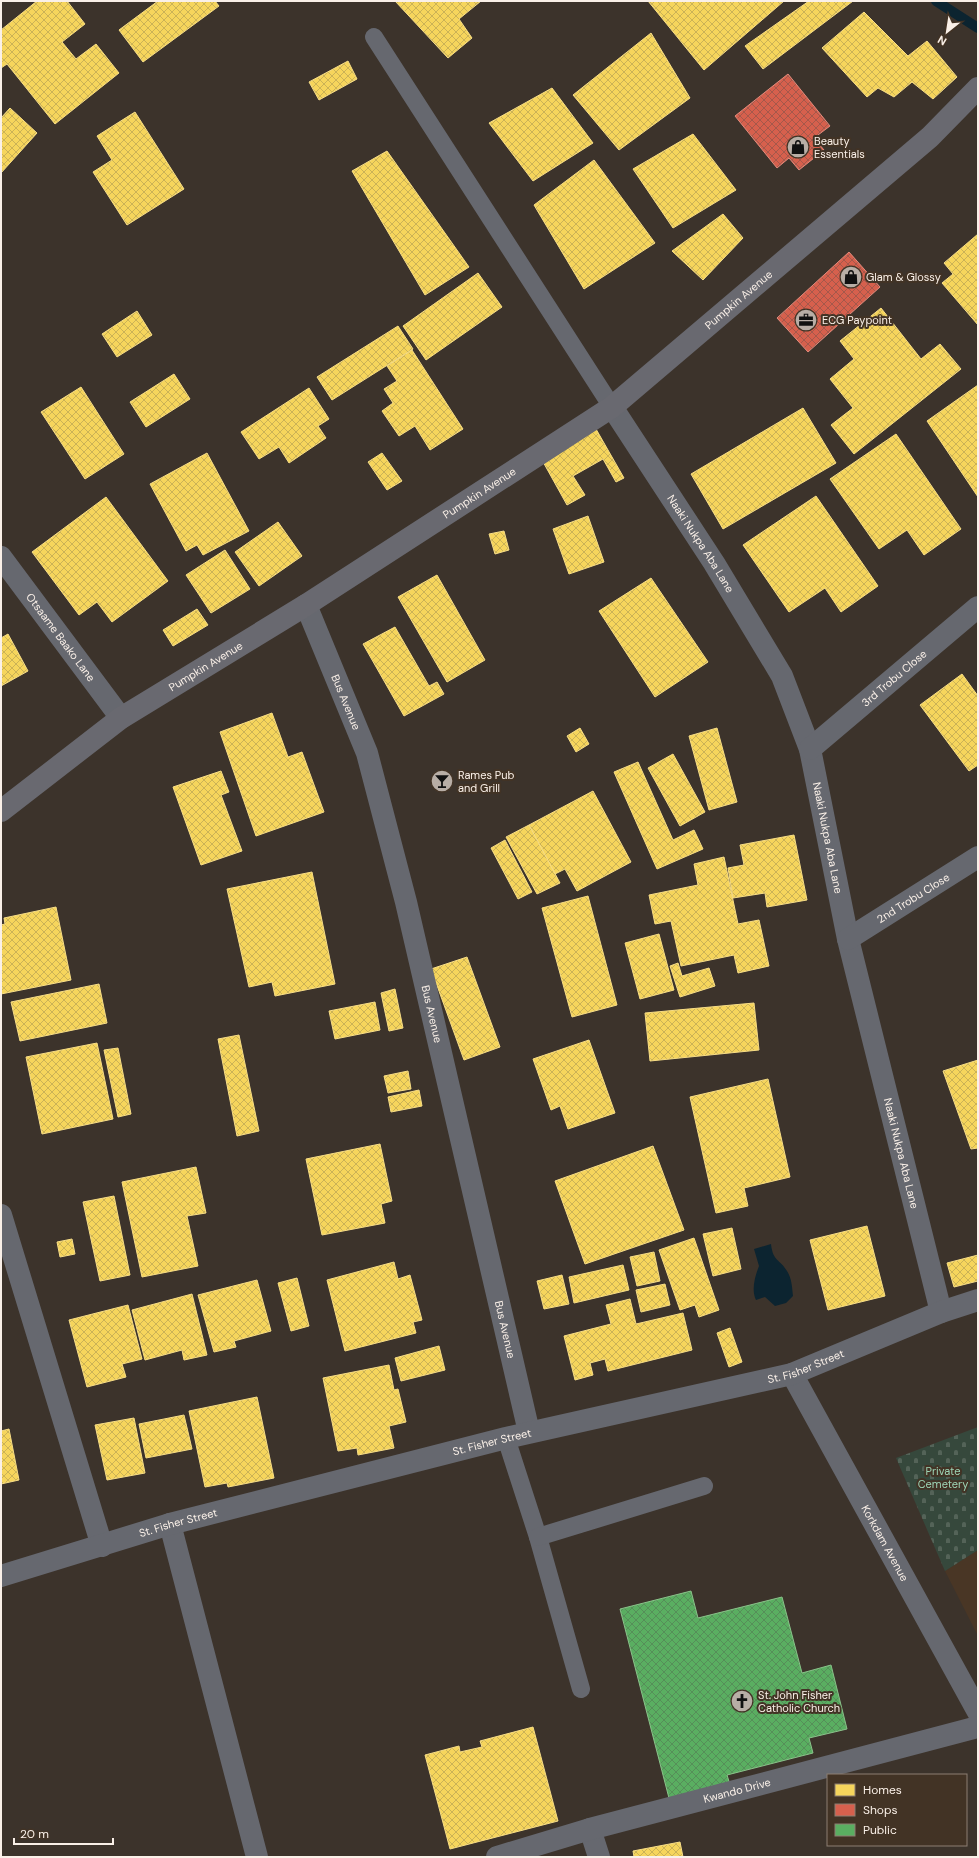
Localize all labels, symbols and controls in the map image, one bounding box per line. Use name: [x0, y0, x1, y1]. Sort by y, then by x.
north arrow: [927, 12, 967, 52]
text: N: [935, 33, 949, 49]
shop icon: Beauty Essentials: [785, 134, 811, 160]
place label: Beauty Essentials: [814, 134, 865, 161]
shop icon: Glam & Glossy: [838, 264, 864, 290]
street label: Pumpkin Avenue: [702, 267, 775, 332]
place label: Glam & Glossy: [866, 270, 941, 284]
office icon: ECG Paypoint: [793, 307, 819, 333]
place label: ECG Paypoint: [822, 313, 892, 327]
street label: Pumpkin Avenue: [440, 464, 518, 522]
street label: Naaki Nukpa Aba Lane: [664, 492, 737, 595]
street label: Otsaame Baako Lane: [23, 590, 98, 684]
street label: Pumpkin Avenue: [166, 638, 245, 694]
street label: 3rd Trobu Close: [859, 647, 929, 709]
street label: Bus Avenue: [328, 672, 364, 732]
bar icon: Rames Pub and Grill: [429, 768, 455, 794]
place label: Rames Pub and Grill: [458, 768, 515, 795]
street label: Naaki Nukpa Aba Lane: [810, 781, 846, 895]
street label: 2nd Trobu Close: [874, 870, 952, 926]
street label: Bus Avenue: [419, 984, 445, 1044]
street label: Naaki Nukpa Aba Lane: [881, 1096, 922, 1210]
street label: Bus Avenue: [492, 1299, 519, 1360]
street label: St. Fisher Street: [766, 1346, 846, 1386]
street label: St. Fisher Street: [451, 1426, 533, 1458]
park label: Private Cemetery: [918, 1464, 968, 1491]
street label: Korkdam Avenue: [858, 1503, 912, 1584]
street label: St. Fisher Street: [137, 1505, 219, 1540]
church icon: St. John Fisher Catholic Church: [729, 1688, 755, 1714]
place label: St. John Fisher Catholic Church: [758, 1688, 840, 1715]
legend: [827, 1774, 967, 1846]
street label: Kwando Drive: [702, 1775, 772, 1806]
text: Homes: [863, 1782, 902, 1798]
text: Shops: [863, 1802, 898, 1818]
scale bar: [14, 1820, 113, 1846]
text: Public: [863, 1822, 897, 1838]
text: 20 m: [20, 1826, 49, 1842]

